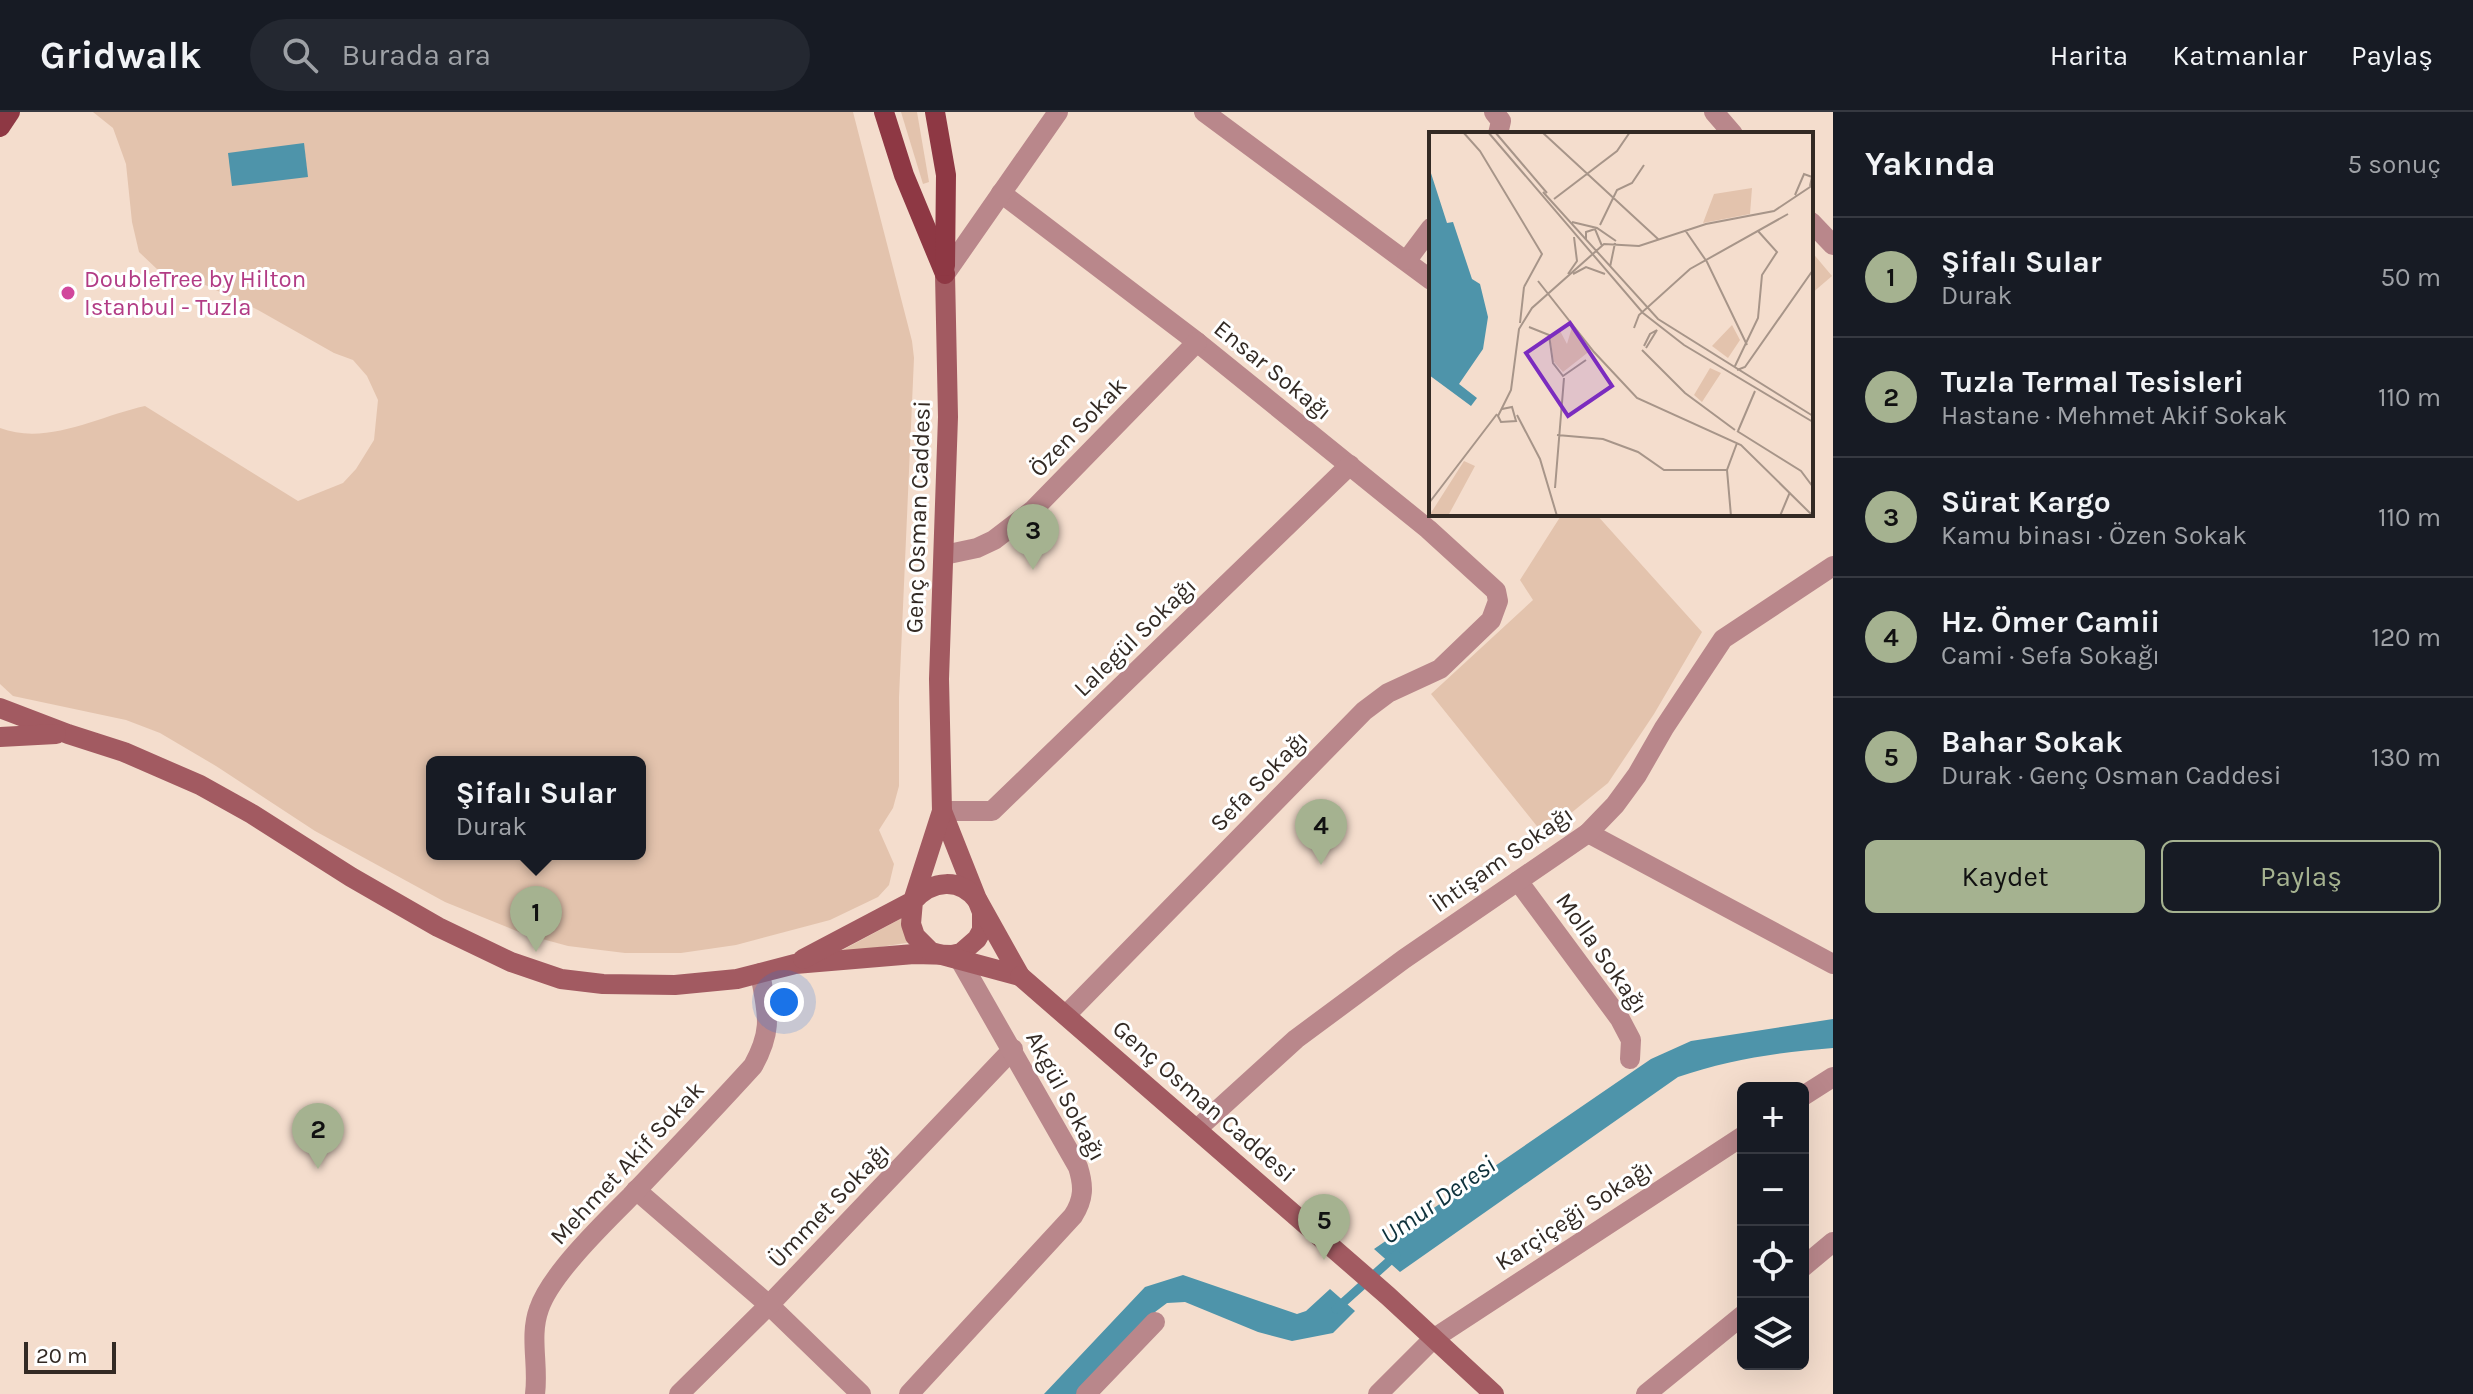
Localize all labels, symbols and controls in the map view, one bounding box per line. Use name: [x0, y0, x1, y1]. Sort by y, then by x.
search box: [250, 19, 810, 91]
text: Gridwalk: [40, 33, 202, 78]
icon: search: [278, 33, 322, 77]
text: Burada ara: [342, 37, 491, 73]
text: Harita: [2050, 39, 2128, 72]
text: Katmanlar: [2172, 39, 2307, 72]
text: Paylaş: [2351, 39, 2433, 72]
inset map: [1429, 132, 1813, 516]
text: Yakında: [1865, 144, 1996, 184]
text: 5 sonuç: [2347, 149, 2441, 180]
text: Şifalı Sular: [1941, 244, 2102, 280]
text: 1: [1886, 262, 1896, 293]
text: 50 m: [2380, 262, 2441, 293]
place label: DoubleTree by Hilton Istanbul - Tuzla: [84, 265, 306, 321]
text: Durak: [1941, 280, 2012, 311]
marker: DoubleTree by Hilton Istanbul - Tuzla: [59, 284, 77, 302]
street label: Ensar Sokağı: [1209, 314, 1337, 426]
text: Tuzla Termal Tesisleri: [1941, 364, 2244, 400]
street label: Özen Sokak: [1024, 371, 1132, 483]
text: 2: [1883, 382, 1899, 413]
text: 110 m: [2378, 382, 2441, 413]
street label: Genç Osman Caddesi: [900, 400, 936, 634]
text: Hastane · Mehmet Akif Sokak: [1941, 400, 2287, 431]
text: Sürat Kargo: [1941, 484, 2111, 520]
text: 3: [1883, 502, 1899, 533]
text: 110 m: [2378, 502, 2441, 533]
pin: 3: [1007, 504, 1059, 570]
text: Kamu binası · Özen Sokak: [1941, 520, 2247, 551]
street label: Lalegül Sokağı: [1068, 572, 1202, 702]
text: Hz. Ömer Camii: [1941, 604, 2160, 640]
text: 4: [1883, 622, 1899, 653]
text: 120 m: [2371, 622, 2441, 653]
text: Cami · Sefa Sokağı: [1941, 640, 2160, 671]
text: Bahar Sokak: [1941, 724, 2123, 760]
street label: Sefa Sokağı: [1204, 725, 1314, 837]
text: 5: [1883, 742, 1899, 773]
text: 130 m: [2371, 742, 2441, 773]
popup: [426, 756, 646, 860]
text: Durak · Genç Osman Caddesi: [1941, 760, 2281, 791]
text: Şifalı Sular: [456, 775, 616, 811]
pin: 4: [1295, 799, 1347, 865]
street label: İhtişam Sokağı: [1426, 800, 1578, 918]
text: Durak: [456, 811, 527, 842]
button: Kaydet: [1865, 840, 2145, 913]
button: Paylaş: [2161, 840, 2441, 913]
pin: 1: [510, 886, 562, 952]
street label: Molla Sokağı: [1550, 887, 1654, 1019]
your location: [764, 982, 804, 1022]
street label: Genç Osman Caddesi: [1107, 1014, 1301, 1188]
street label: Akgül Sokağı: [1020, 1026, 1112, 1166]
street label: Mehmet Akif Sokak: [544, 1076, 710, 1250]
map controls: [1737, 1082, 1809, 1370]
button: +: [1737, 1082, 1809, 1154]
pin: 2: [292, 1103, 344, 1169]
street label: Ümmet Sokağı: [762, 1137, 896, 1273]
water label: Umur Deresi: [1374, 1149, 1502, 1251]
street label: Karçiçeği Sokağı: [1490, 1154, 1658, 1276]
button: −: [1737, 1154, 1809, 1226]
pin: 5: [1298, 1194, 1350, 1260]
button: locate: [1737, 1226, 1809, 1298]
button: layers: [1737, 1298, 1809, 1370]
scale bar: [24, 1338, 116, 1374]
text: 20 m: [36, 1343, 88, 1369]

